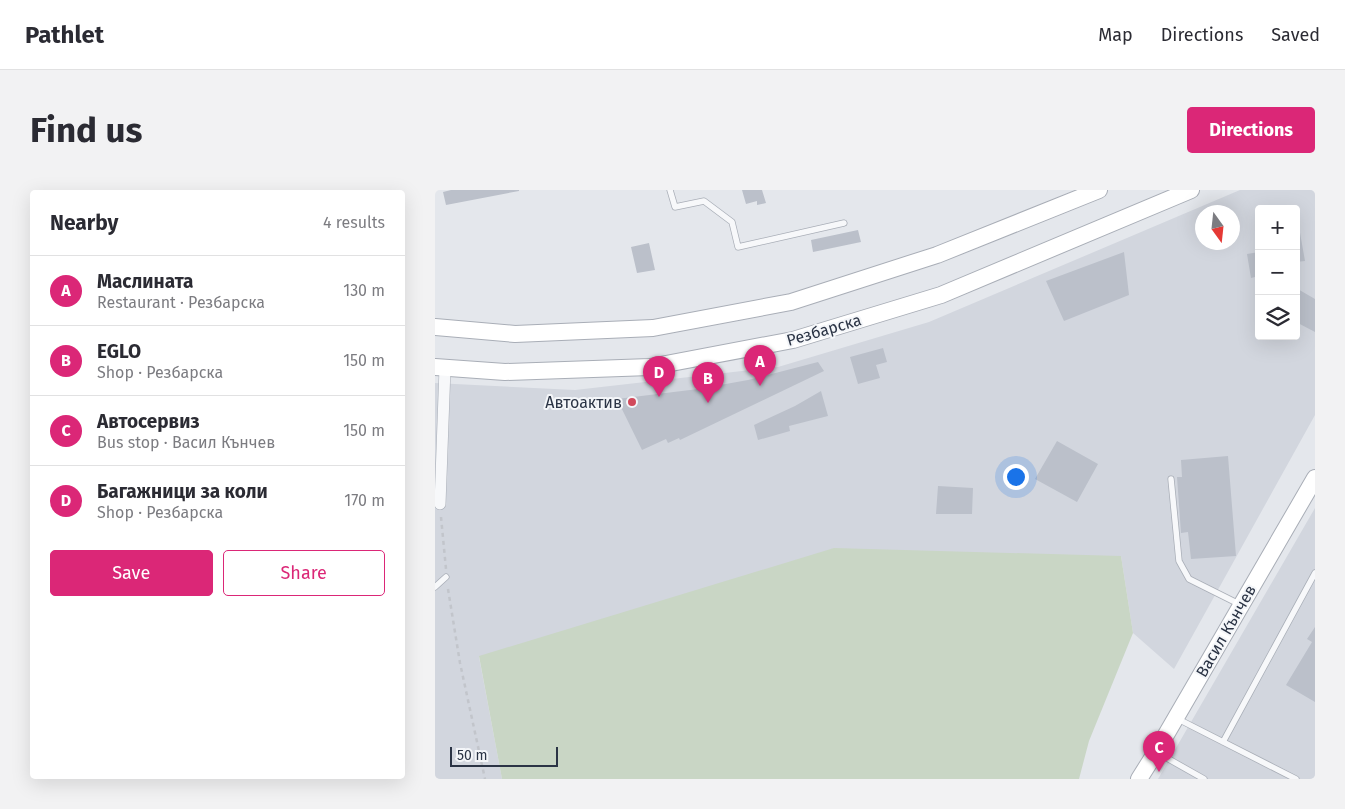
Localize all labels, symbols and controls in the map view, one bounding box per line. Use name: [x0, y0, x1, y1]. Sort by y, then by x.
text: Pathlet: [25, 21, 104, 49]
text: Map: [1098, 24, 1133, 46]
text: Directions: [1161, 24, 1243, 46]
text: Saved: [1271, 24, 1320, 46]
button: Directions: [1187, 107, 1315, 153]
text: Find us: [30, 109, 142, 151]
north arrow: [1195, 205, 1240, 250]
map controls: [1255, 205, 1300, 340]
button: +: [1255, 205, 1300, 250]
text: Nearby: [50, 210, 118, 236]
text: 4 results: [323, 213, 385, 232]
button: −: [1255, 250, 1300, 295]
text: Маслината: [97, 270, 193, 293]
text: A: [61, 281, 71, 300]
text: 130 m: [343, 281, 385, 300]
text: Restaurant · Резбарска: [97, 293, 265, 312]
button: layers: [1255, 295, 1300, 340]
street label: Резбарска: [784, 310, 864, 350]
text: EGLO: [97, 340, 141, 363]
pin: A: [744, 345, 776, 386]
text: B: [61, 351, 71, 370]
text: 150 m: [343, 351, 385, 370]
pin: D: [643, 356, 675, 397]
pin: B: [692, 362, 724, 403]
text: Shop · Резбарска: [97, 363, 223, 382]
place label: Автоактив: [545, 393, 622, 412]
marker: Автоактив: [626, 396, 638, 408]
text: Автосервиз: [97, 410, 200, 433]
text: C: [61, 421, 71, 440]
text: 150 m: [343, 421, 385, 440]
text: Bus stop · Васил Кънчев: [97, 433, 275, 452]
your location: [1003, 464, 1029, 490]
text: Багажници за коли: [97, 480, 268, 503]
text: D: [61, 491, 71, 510]
text: 170 m: [344, 491, 385, 510]
text: Shop · Резбарска: [97, 503, 223, 522]
button: Save: [50, 550, 213, 596]
button: Share: [223, 550, 385, 596]
street label: Васил Кънчев: [1192, 581, 1260, 681]
pin: C: [1143, 731, 1175, 772]
scale bar: [450, 744, 557, 767]
text: 50 m: [457, 747, 488, 764]

